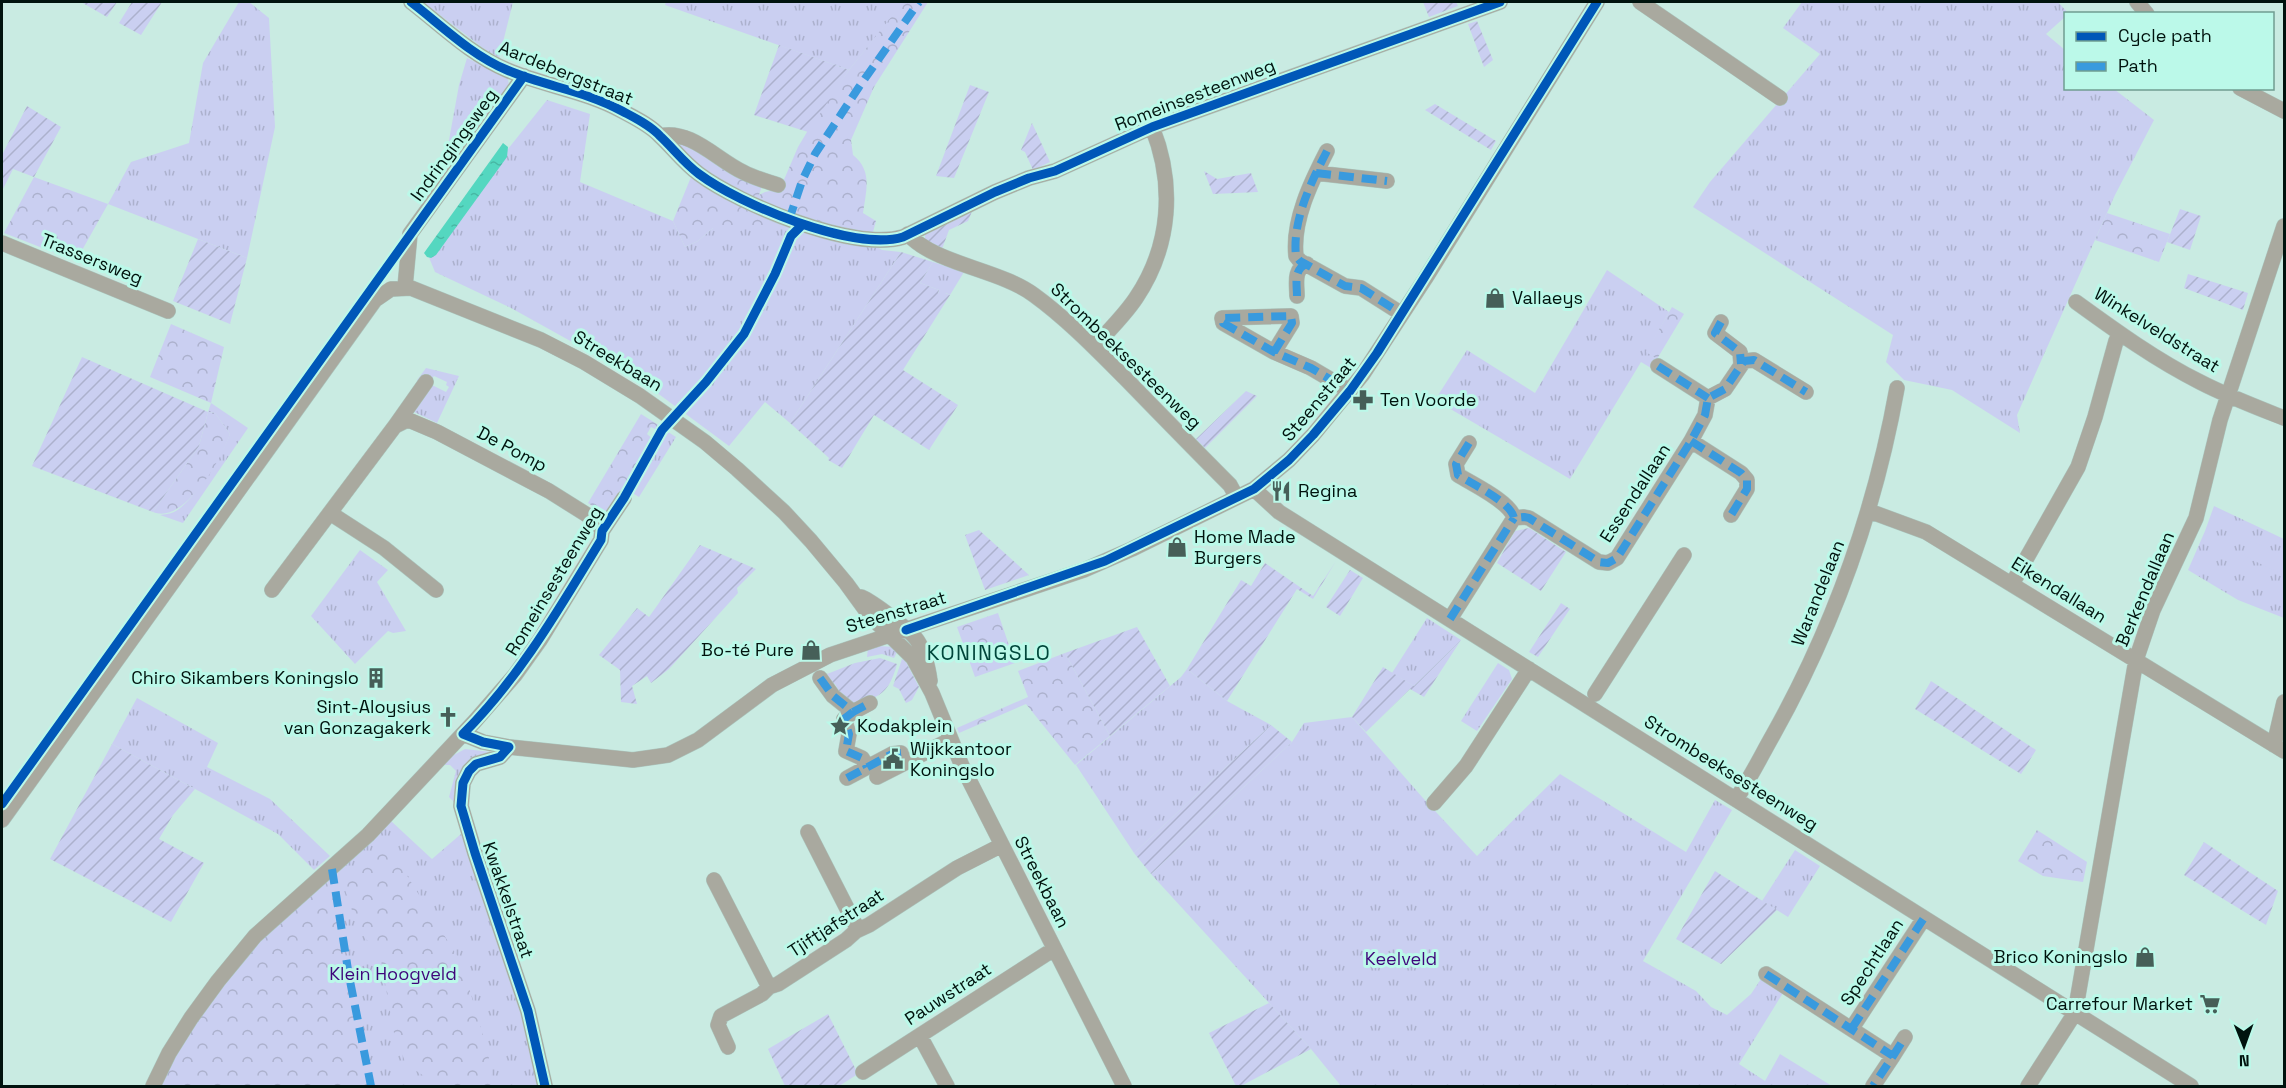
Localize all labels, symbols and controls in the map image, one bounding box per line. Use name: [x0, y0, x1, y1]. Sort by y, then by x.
legend: [2064, 12, 2274, 90]
text: Cycle path: [2118, 24, 2212, 47]
street label: Aardebergstraat: [496, 35, 637, 110]
street label: Romeinsesteenweg: [1111, 53, 1278, 136]
text: Path: [2118, 54, 2158, 77]
street label: Indringingsweg: [405, 84, 502, 206]
street label: Trassersweg: [38, 228, 147, 289]
street label: Strombeeksesteenweg: [1046, 278, 1207, 434]
street label: Winkelveldstraat: [2090, 282, 2224, 377]
shop icon: Vallaeys: [1483, 286, 1507, 310]
place label: Vallaeys: [1512, 286, 1583, 309]
street label: Streekbaan: [569, 325, 667, 396]
street label: Steenstraat: [1276, 352, 1361, 446]
pharmacy icon: Ten Voorde: [1351, 388, 1375, 412]
place label: Ten Voorde: [1380, 388, 1476, 411]
street label: De Pomp: [473, 421, 551, 477]
street label: Essendallaan: [1594, 439, 1675, 547]
restaurant icon: Regina: [1269, 479, 1293, 503]
place label: Regina: [1298, 479, 1357, 502]
street label: Romeinsesteenweg: [500, 502, 607, 660]
place label: Home Made Burgers: [1194, 525, 1296, 569]
street label: Berkendallaan: [2110, 528, 2179, 650]
shop icon: Home Made Burgers: [1165, 535, 1189, 559]
street label: Warandelaan: [1786, 537, 1849, 649]
street label: Eikendallaan: [2007, 551, 2111, 628]
street label: Steenstraat: [843, 585, 949, 638]
place label: Bo-té Pure: [701, 638, 794, 661]
shop icon: Bo-té Pure: [799, 638, 823, 662]
district label: KONINGSLO: [927, 639, 1051, 666]
place label: Chiro Sikambers Koningslo: [131, 666, 359, 689]
building icon: Chiro Sikambers Koningslo: [364, 666, 388, 690]
place label: Sint-Aloysius van Gonzagakerk: [284, 695, 431, 739]
church icon: Sint-Aloysius van Gonzagakerk: [436, 705, 460, 729]
street label: Strombeeksesteenweg: [1640, 710, 1823, 836]
place icon: Kodakplein: [828, 714, 852, 738]
place label: Kodakplein: [857, 714, 952, 737]
place label: Wijkkantoor Koningslo: [910, 737, 1012, 781]
public building icon: Wijkkantoor Koningslo: [881, 747, 905, 771]
street label: Streekbaan: [1009, 832, 1075, 932]
street label: Kwakkelstraat: [478, 839, 539, 961]
street label: Tjiftjafstraat: [783, 883, 888, 962]
street label: Spechtlaan: [1835, 914, 1908, 1010]
place label: Brico Koningslo: [1994, 945, 2128, 968]
shop icon: Brico Koningslo: [2133, 945, 2157, 969]
park label: Keelveld: [1365, 947, 1437, 970]
street label: Pauwstraat: [900, 957, 995, 1030]
park label: Klein Hoogveld: [329, 962, 457, 985]
place label: Carrefour Market: [2046, 992, 2193, 1015]
supermarket icon: Carrefour Market: [2198, 992, 2222, 1016]
north arrow: [2214, 1016, 2274, 1076]
text: N: [2239, 1050, 2250, 1071]

